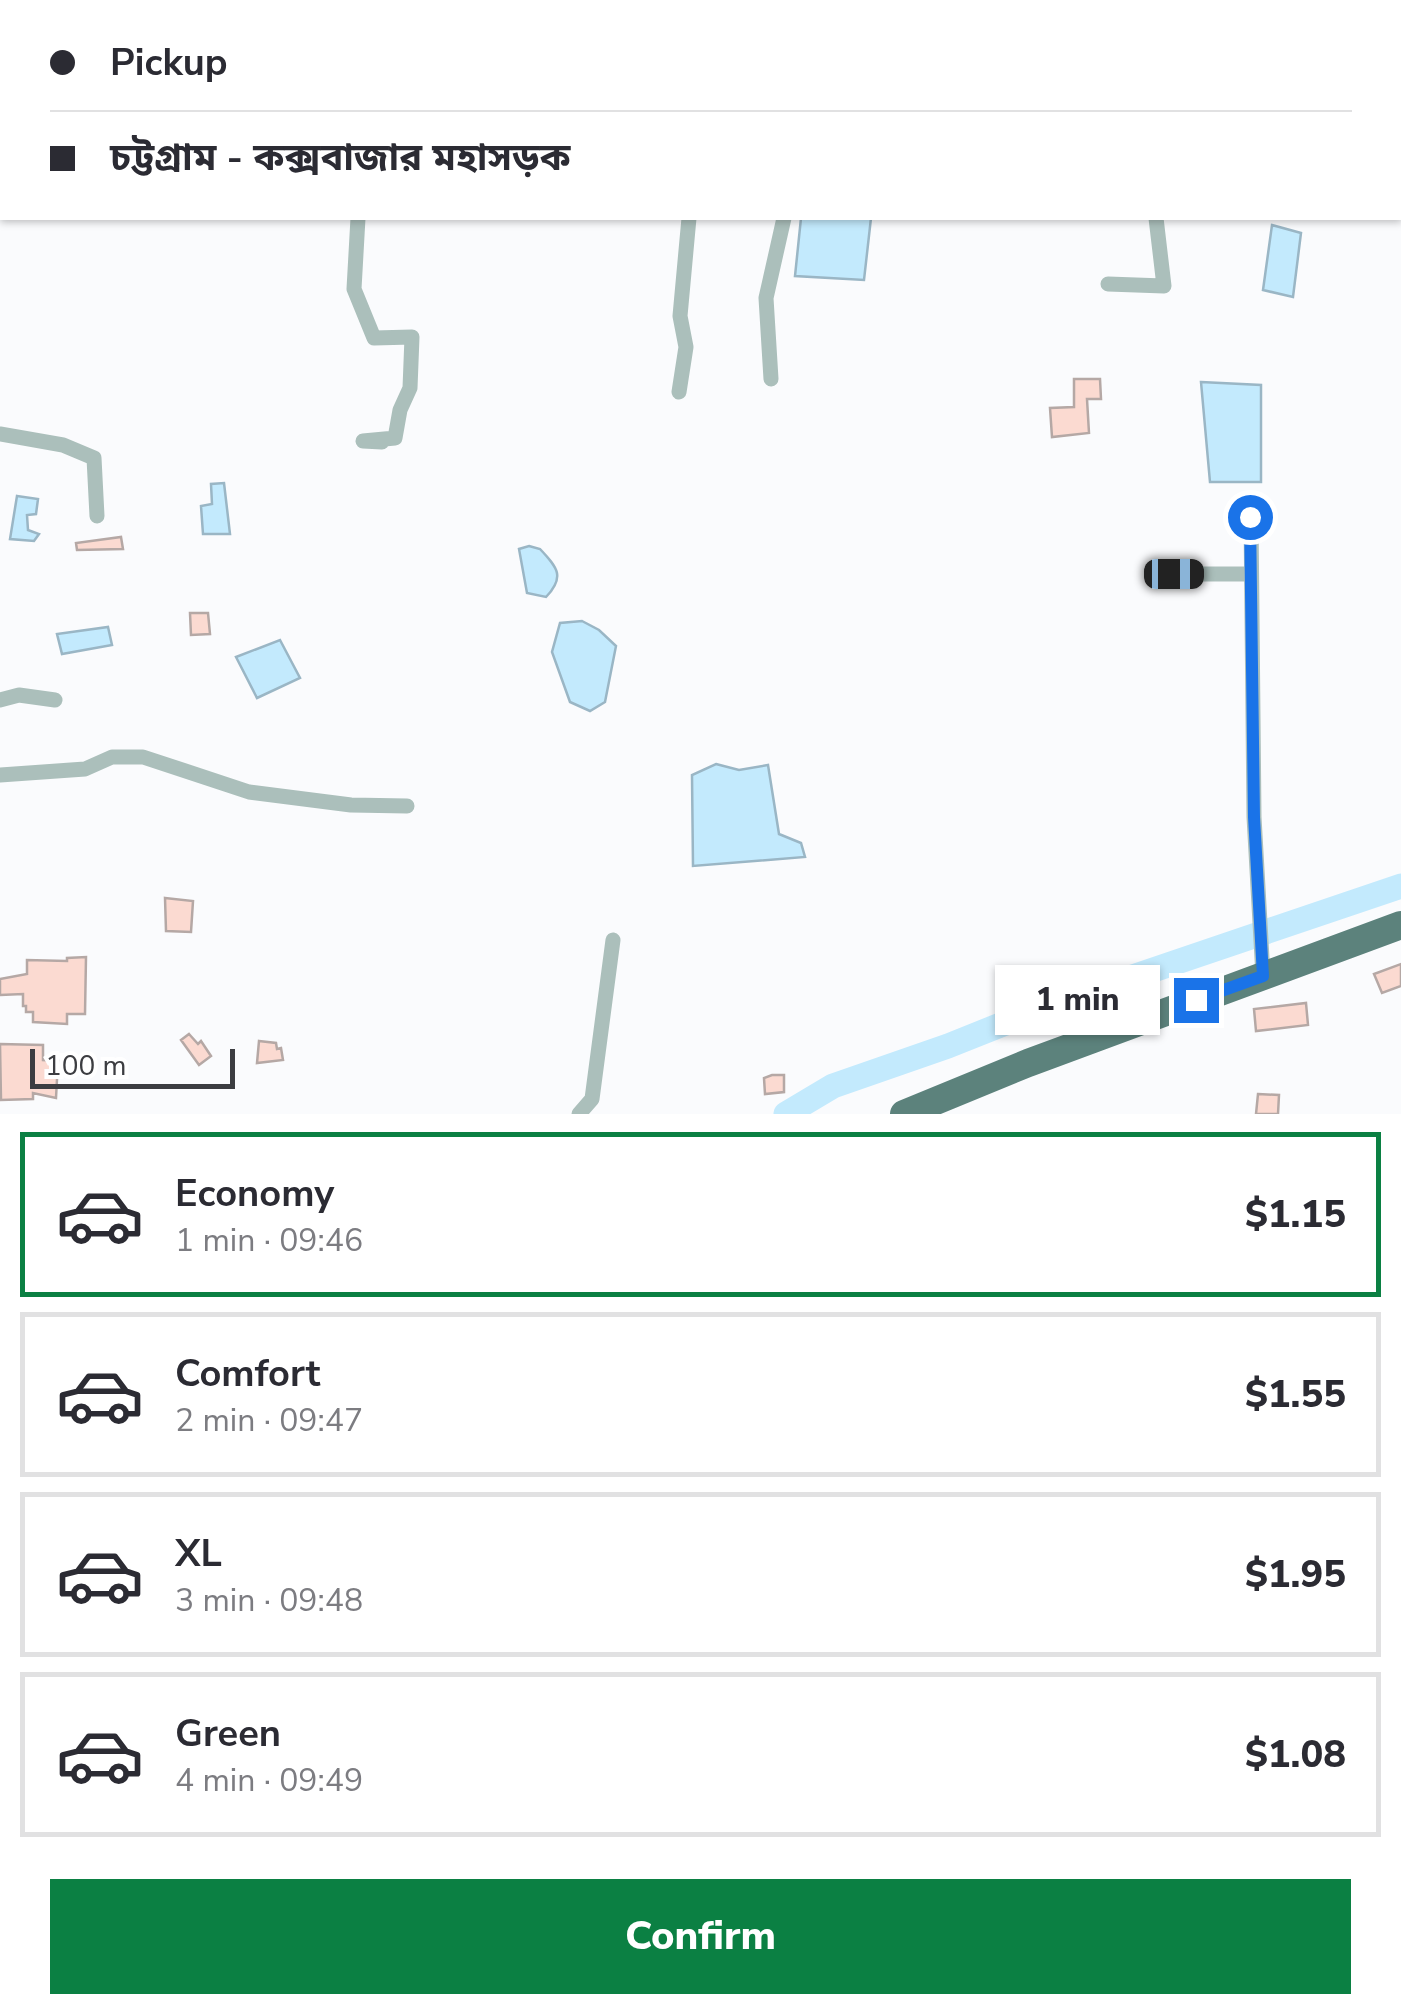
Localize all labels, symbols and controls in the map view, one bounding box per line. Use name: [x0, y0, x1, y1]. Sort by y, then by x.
text: Pickup: [110, 37, 228, 88]
text: চট্টগ্রাম - কক্সবাজার মহাসড়ক: [110, 132, 570, 183]
route start: [1228, 495, 1273, 540]
car: [1144, 559, 1204, 589]
callout: 1 min: [996, 965, 1161, 1035]
text: 1 min: [1035, 978, 1120, 1021]
route end: [1174, 978, 1219, 1023]
scale bar: [30, 1044, 235, 1088]
text: 100 m: [45, 1047, 127, 1085]
text: Economy: [175, 1168, 334, 1219]
icon: car: [55, 1170, 145, 1260]
text: $1.15: [1245, 1189, 1346, 1240]
text: 1 min · 09:46: [175, 1219, 363, 1262]
text: Comfort: [175, 1348, 320, 1399]
icon: car: [55, 1350, 145, 1440]
text: $1.55: [1245, 1369, 1346, 1420]
text: 2 min · 09:47: [175, 1399, 363, 1442]
text: XL: [175, 1528, 222, 1579]
icon: car: [55, 1530, 145, 1620]
text: $1.95: [1245, 1549, 1346, 1600]
text: 3 min · 09:48: [175, 1579, 363, 1622]
text: Green: [175, 1708, 281, 1759]
icon: car: [55, 1710, 145, 1800]
text: $1.08: [1245, 1729, 1346, 1780]
text: 4 min · 09:49: [175, 1759, 363, 1802]
button: Confirm: [50, 1879, 1351, 1994]

